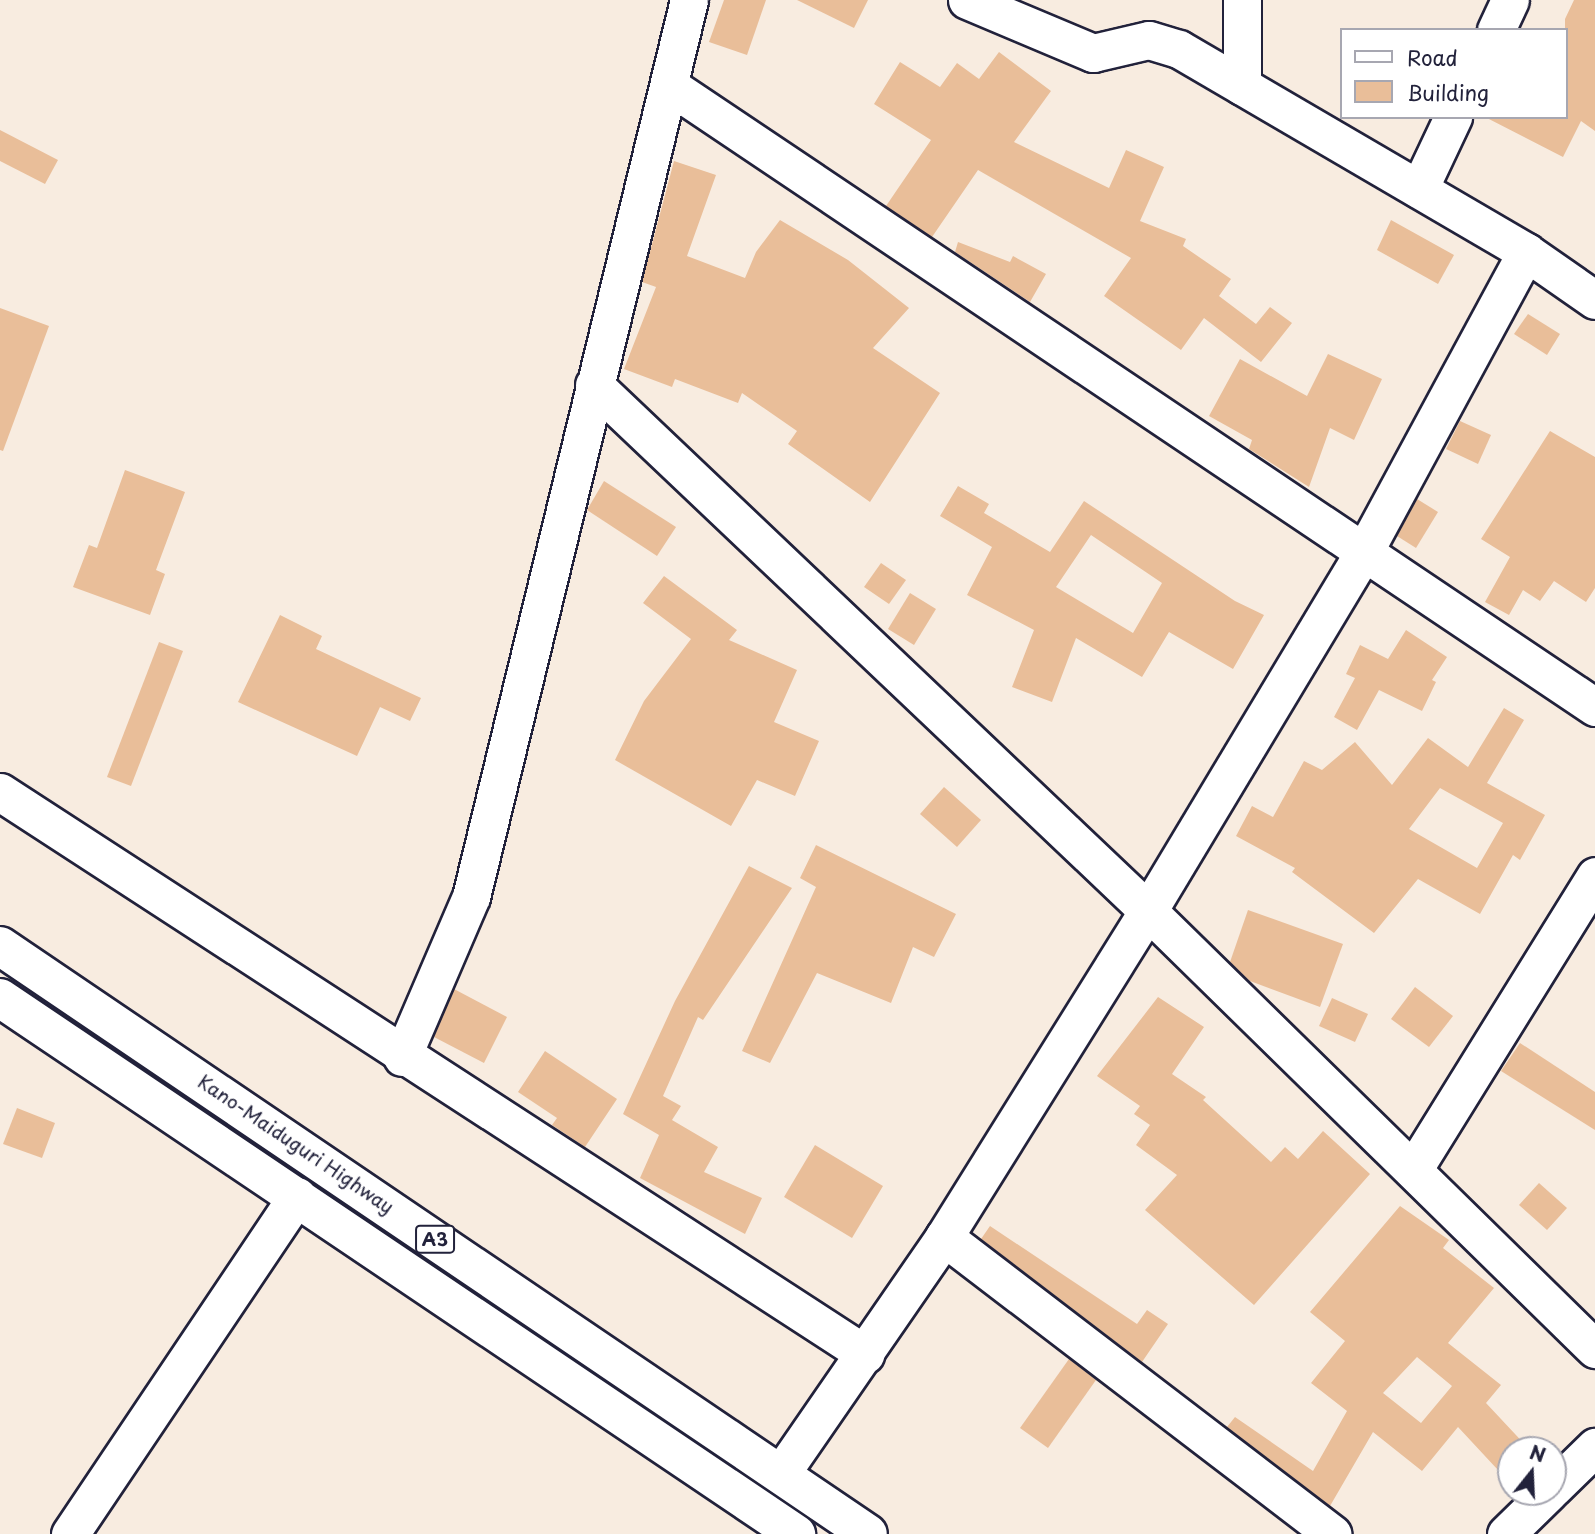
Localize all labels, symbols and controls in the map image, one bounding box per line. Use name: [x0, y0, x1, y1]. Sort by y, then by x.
legend: [1340, 28, 1567, 119]
text: Road: [1407, 41, 1458, 73]
text: Building: [1407, 76, 1489, 108]
street label: Kano-Maiduguri Highway: [194, 1070, 398, 1218]
road number: A3: [414, 1224, 456, 1254]
north arrow: [1497, 1436, 1567, 1506]
text: N: [1526, 1437, 1549, 1469]

